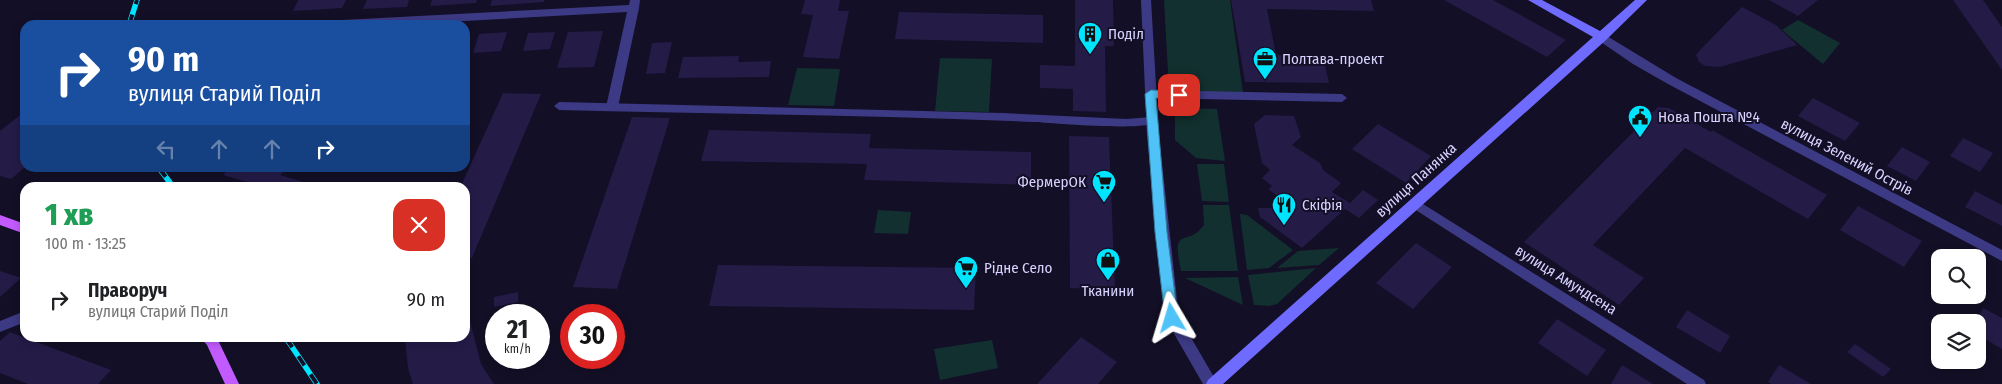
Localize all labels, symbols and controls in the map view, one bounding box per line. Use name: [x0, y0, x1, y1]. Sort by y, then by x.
building icon: Поділ: [1077, 21, 1103, 55]
place label: Поділ: [1108, 25, 1144, 43]
text: 90 m: [128, 38, 199, 80]
icon: right: [45, 40, 110, 105]
office icon: Полтава-проект: [1252, 46, 1278, 80]
place label: Полтава-проект: [1282, 50, 1385, 68]
pin: [1158, 74, 1200, 116]
text: вулиця Старий Поділ: [128, 80, 321, 107]
icon: arrive: [1165, 81, 1193, 109]
public building icon: Нова Пошта №4: [1627, 104, 1653, 138]
place label: Нова Пошта №4: [1658, 108, 1760, 126]
street label: вулиця Зелений Острів: [1778, 115, 1916, 199]
icon: left: [152, 135, 180, 163]
icon: ahead: [205, 135, 233, 163]
icon: ahead: [258, 135, 286, 163]
icon: right: [311, 135, 339, 163]
street label: вулиця Панянка: [1372, 139, 1460, 221]
supermarket icon: ФермерОК: [1091, 169, 1117, 203]
place label: ФермерОК: [1018, 173, 1086, 191]
restaurant icon: Скіфія: [1271, 192, 1297, 226]
place label: Скіфія: [1302, 196, 1342, 214]
text: 1 хв: [45, 197, 93, 233]
button: close: [393, 199, 445, 251]
text: 100 m · 13:25: [45, 234, 126, 253]
street label: вулиця Амундсена: [1512, 241, 1620, 319]
shop icon: Тканини: [1095, 247, 1121, 281]
map controls: [1931, 249, 1986, 369]
button: search: [1931, 249, 1986, 304]
supermarket icon: Рідне Село: [953, 255, 979, 289]
place label: Рідне Село: [984, 259, 1052, 277]
text: Праворуч: [88, 279, 167, 302]
place label: Тканини: [1082, 282, 1134, 300]
icon: right: [45, 286, 73, 314]
text: 90 m: [407, 288, 445, 311]
position arrow: [1145, 291, 1197, 343]
text: вулиця Старий Поділ: [88, 302, 229, 321]
speed limit sign: 30: [560, 304, 625, 369]
button: layers: [1931, 314, 1986, 369]
text: 21: [507, 315, 528, 345]
text: km/h: [504, 342, 531, 356]

